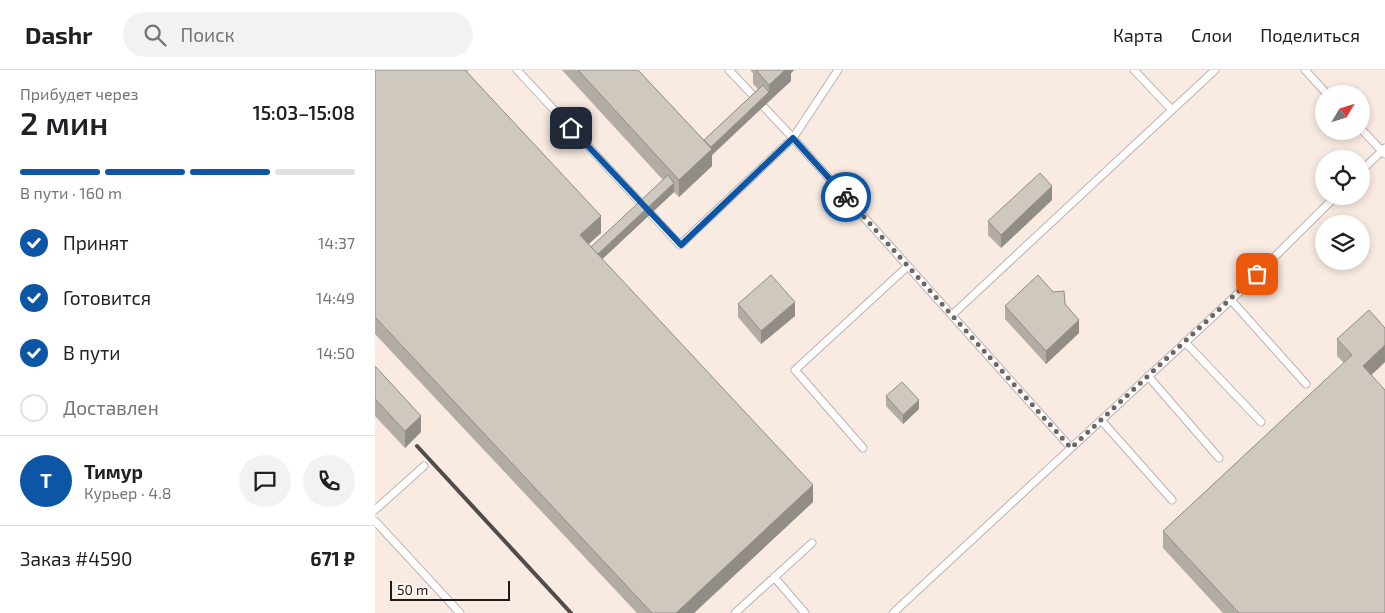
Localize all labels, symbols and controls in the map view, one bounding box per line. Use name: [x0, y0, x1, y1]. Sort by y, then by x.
search box: [123, 12, 473, 57]
text: Dashr: [25, 20, 93, 49]
icon: search: [141, 21, 169, 49]
text: Поиск: [181, 23, 235, 46]
text: Карта: [1113, 24, 1163, 46]
text: Слои: [1191, 24, 1232, 46]
text: Поделиться: [1260, 24, 1360, 46]
text: Прибудет через: [20, 84, 138, 103]
north arrow: [1315, 85, 1370, 140]
map controls: [1315, 85, 1370, 270]
text: 15:03–15:08: [253, 101, 355, 124]
text: 2 мин: [20, 103, 108, 141]
pin: [550, 107, 592, 149]
icon: home: [557, 114, 585, 142]
button: locate: [1315, 150, 1370, 205]
courier: [821, 172, 871, 222]
text: В пути · 160 m: [20, 183, 122, 202]
icon: bike: [832, 183, 860, 211]
button: layers: [1315, 215, 1370, 270]
icon: check: [20, 229, 48, 257]
text: Принят: [63, 231, 129, 254]
text: 14:37: [318, 233, 355, 252]
pin: [1236, 253, 1278, 295]
icon: bag: [1243, 260, 1271, 288]
icon: check: [20, 284, 48, 312]
text: Готовится: [63, 286, 151, 309]
text: 14:49: [316, 288, 355, 307]
icon: check: [20, 339, 48, 367]
text: В пути: [63, 341, 121, 364]
text: 14:50: [317, 343, 355, 362]
text: Доставлен: [63, 396, 159, 419]
button: chat: [239, 455, 291, 507]
button: phone: [303, 455, 355, 507]
text: Тимур: [84, 460, 143, 483]
text: Т: [40, 469, 52, 492]
text: Курьер · 4.8: [84, 483, 172, 502]
text: Заказ #4590: [20, 547, 132, 570]
text: 671 ₽: [310, 547, 355, 570]
scale bar: [390, 578, 510, 601]
text: 50 m: [397, 581, 428, 598]

